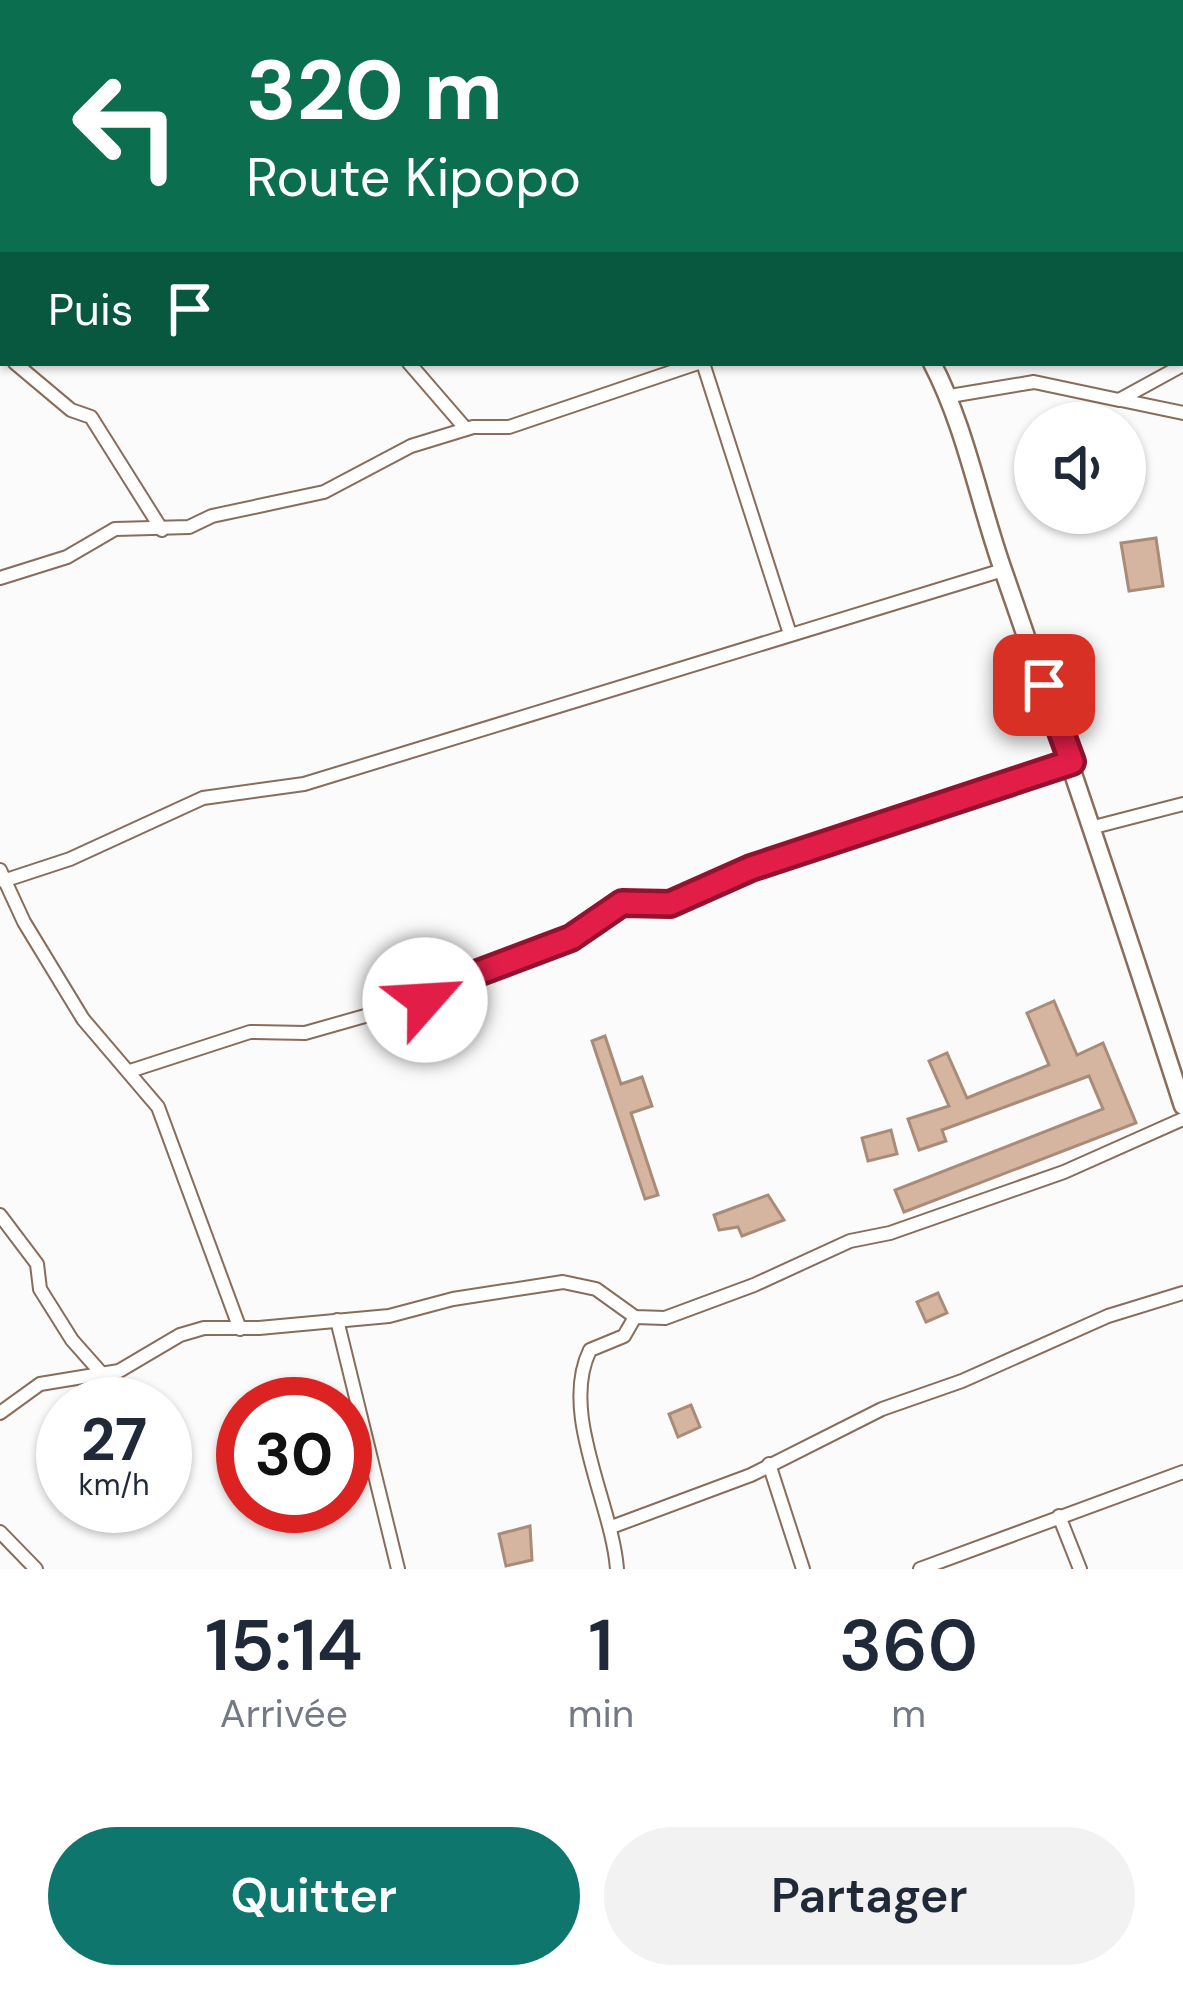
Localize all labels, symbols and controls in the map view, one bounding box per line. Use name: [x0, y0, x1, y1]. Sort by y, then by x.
text: 320 m: [246, 36, 503, 145]
icon: left: [48, 48, 204, 204]
text: Route Kipopo: [246, 142, 581, 213]
icon: arrive: [157, 276, 223, 342]
text: Puis: [48, 280, 133, 339]
map controls: [1014, 402, 1146, 534]
button: sound: [1014, 402, 1146, 534]
pin: [993, 634, 1095, 736]
icon: arrive: [1011, 652, 1077, 718]
position arrow: [362, 937, 488, 1063]
speed limit sign: 30: [216, 1377, 372, 1533]
text: 27: [81, 1400, 147, 1479]
text: km/h: [79, 1465, 149, 1504]
text: 15:14: [205, 1599, 363, 1692]
text: 1: [588, 1599, 613, 1692]
text: 360: [839, 1599, 978, 1692]
text: Arrivée: [220, 1688, 348, 1739]
text: min: [568, 1688, 634, 1739]
text: m: [891, 1688, 926, 1739]
button: Quitter: [48, 1827, 580, 1965]
button: Partager: [604, 1827, 1135, 1965]

